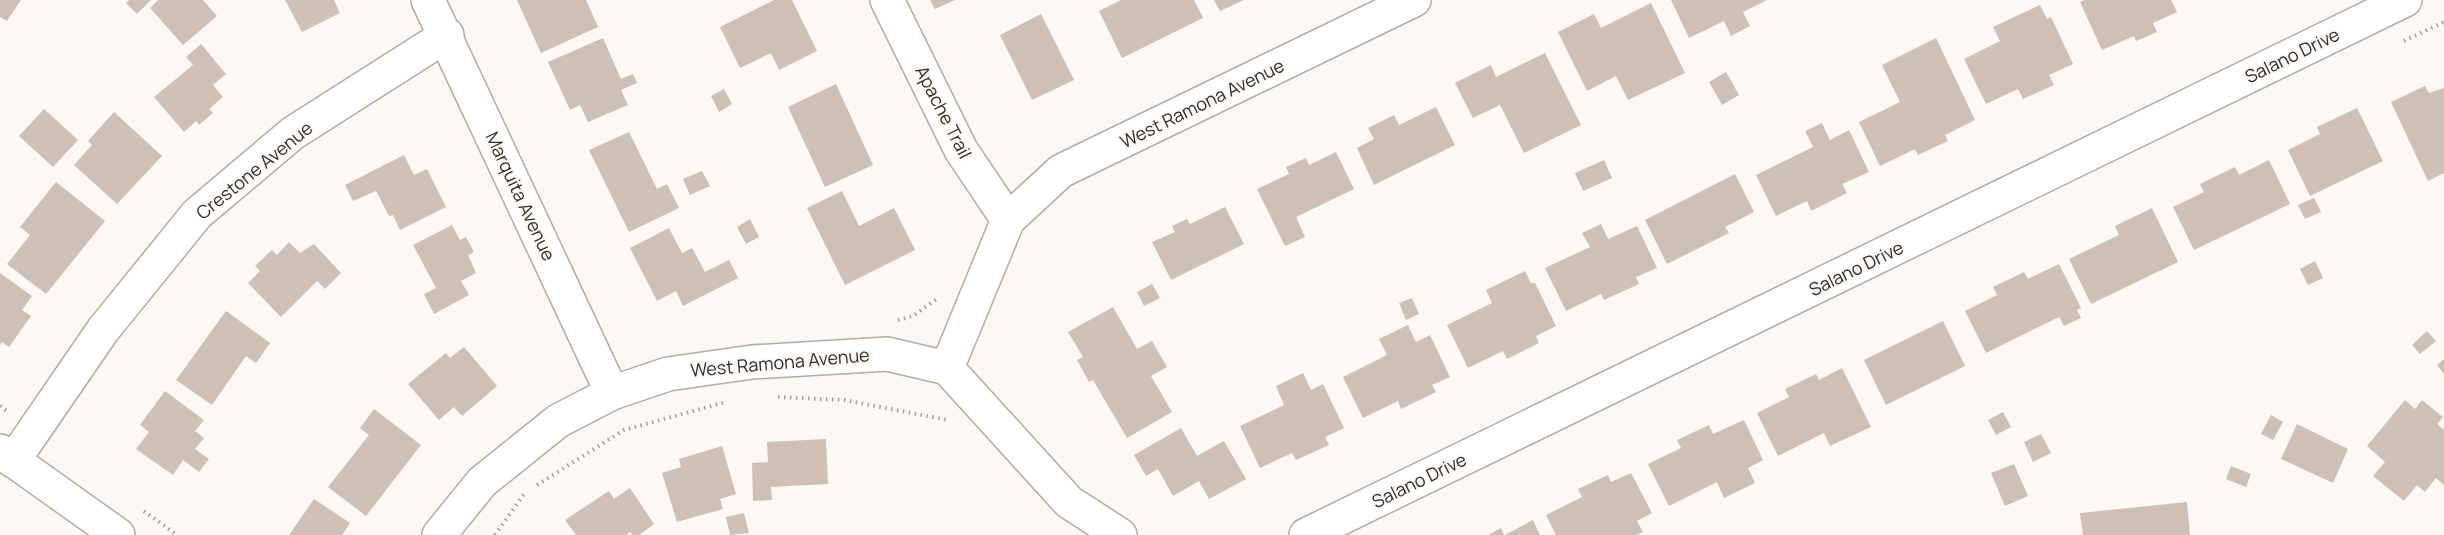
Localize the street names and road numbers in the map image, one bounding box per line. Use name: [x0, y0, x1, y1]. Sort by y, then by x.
street label: Salano Drive: [2241, 22, 2343, 88]
street label: West Ramona Avenue: [1116, 53, 1288, 153]
street label: Apache Trail: [910, 61, 978, 163]
street label: Crestone Avenue: [191, 116, 317, 224]
street label: Marquita Avenue: [481, 128, 561, 264]
street label: Salano Drive: [1805, 235, 1907, 301]
street label: West Ramona Avenue: [689, 342, 871, 382]
street label: Salano Drive: [1368, 447, 1470, 513]

